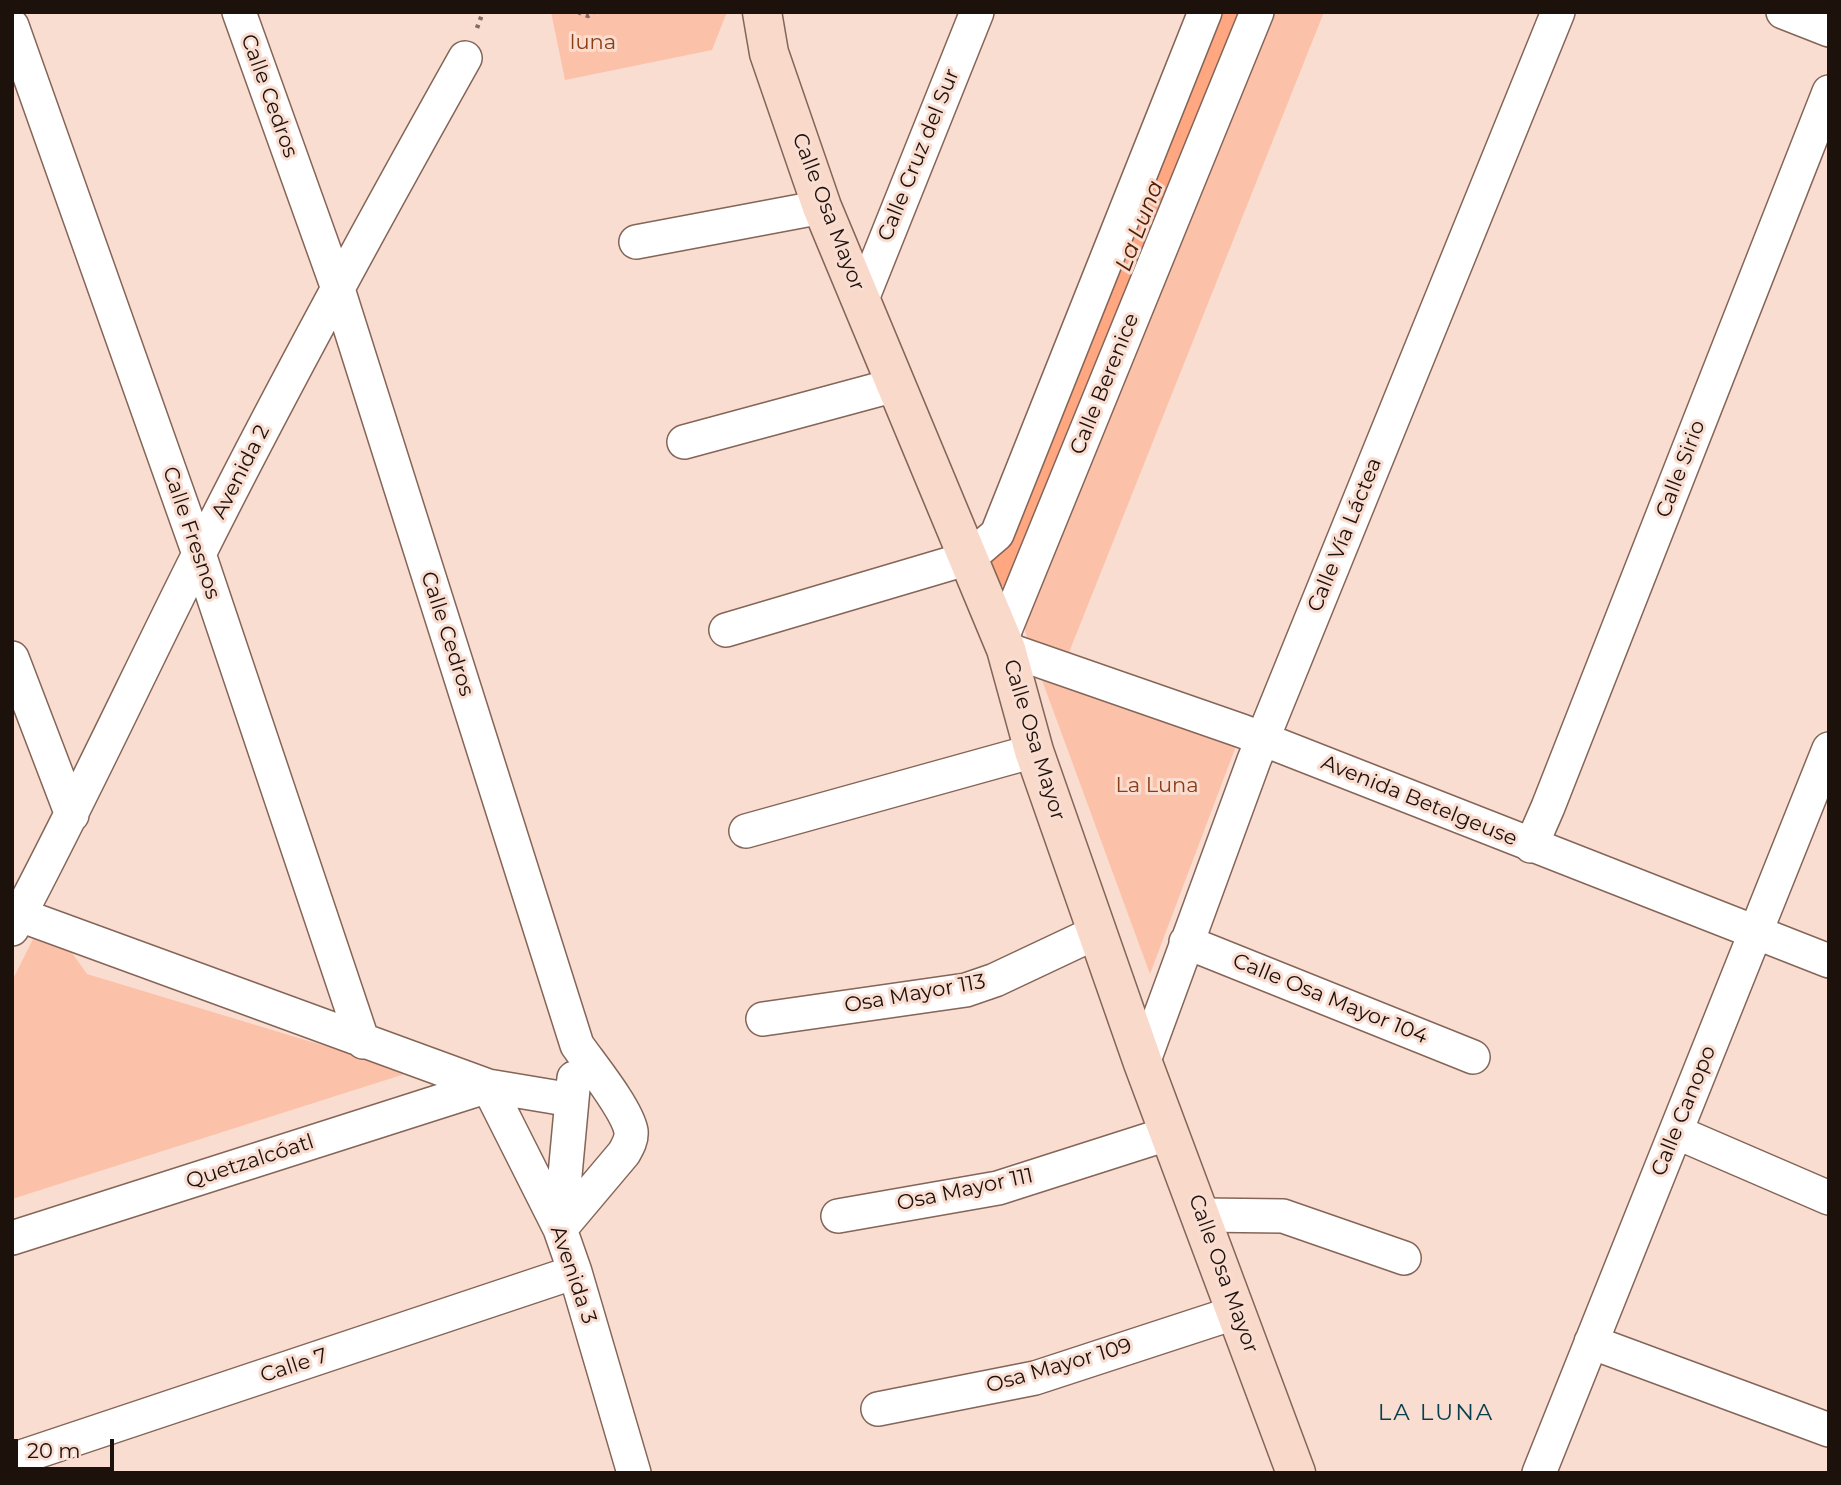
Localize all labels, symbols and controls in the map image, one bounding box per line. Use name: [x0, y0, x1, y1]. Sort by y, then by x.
park label: luna: [570, 30, 616, 56]
street label: Calle Cedros: [235, 31, 303, 161]
street label: Calle Cruz del Sur: [873, 65, 965, 245]
street label: Calle Osa Mayor: [786, 130, 870, 294]
water label: La Luna: [1110, 177, 1170, 275]
street label: Calle Berenice: [1065, 310, 1145, 458]
street label: Calle Sirio: [1651, 417, 1711, 521]
street label: Avenida 2: [207, 421, 275, 523]
street label: Calle Vía Láctea: [1303, 454, 1387, 616]
street label: Calle Fresnos: [157, 463, 225, 603]
street label: Calle Cedros: [415, 569, 479, 699]
street label: Calle Osa Mayor: [998, 656, 1070, 824]
street label: Avenida Betelgeuse: [1317, 750, 1521, 852]
park label: La Luna: [1115, 773, 1199, 799]
street label: Calle Osa Mayor 104: [1229, 948, 1431, 1050]
street label: Osa Mayor 113: [842, 969, 988, 1019]
street label: Calle Canopo: [1646, 1042, 1722, 1180]
street label: Quetzalcóatl: [183, 1129, 317, 1195]
street label: Osa Mayor 111: [895, 1163, 1035, 1217]
street label: Calle Osa Mayor: [1183, 1191, 1263, 1357]
street label: Avenida 3: [544, 1223, 602, 1327]
street label: Osa Mayor 109: [983, 1333, 1135, 1399]
street label: Calle 7: [257, 1343, 331, 1389]
district label: LA LUNA: [1379, 1399, 1493, 1427]
scale bar: [18, 1426, 117, 1470]
text: 20 m: [27, 1438, 81, 1463]

